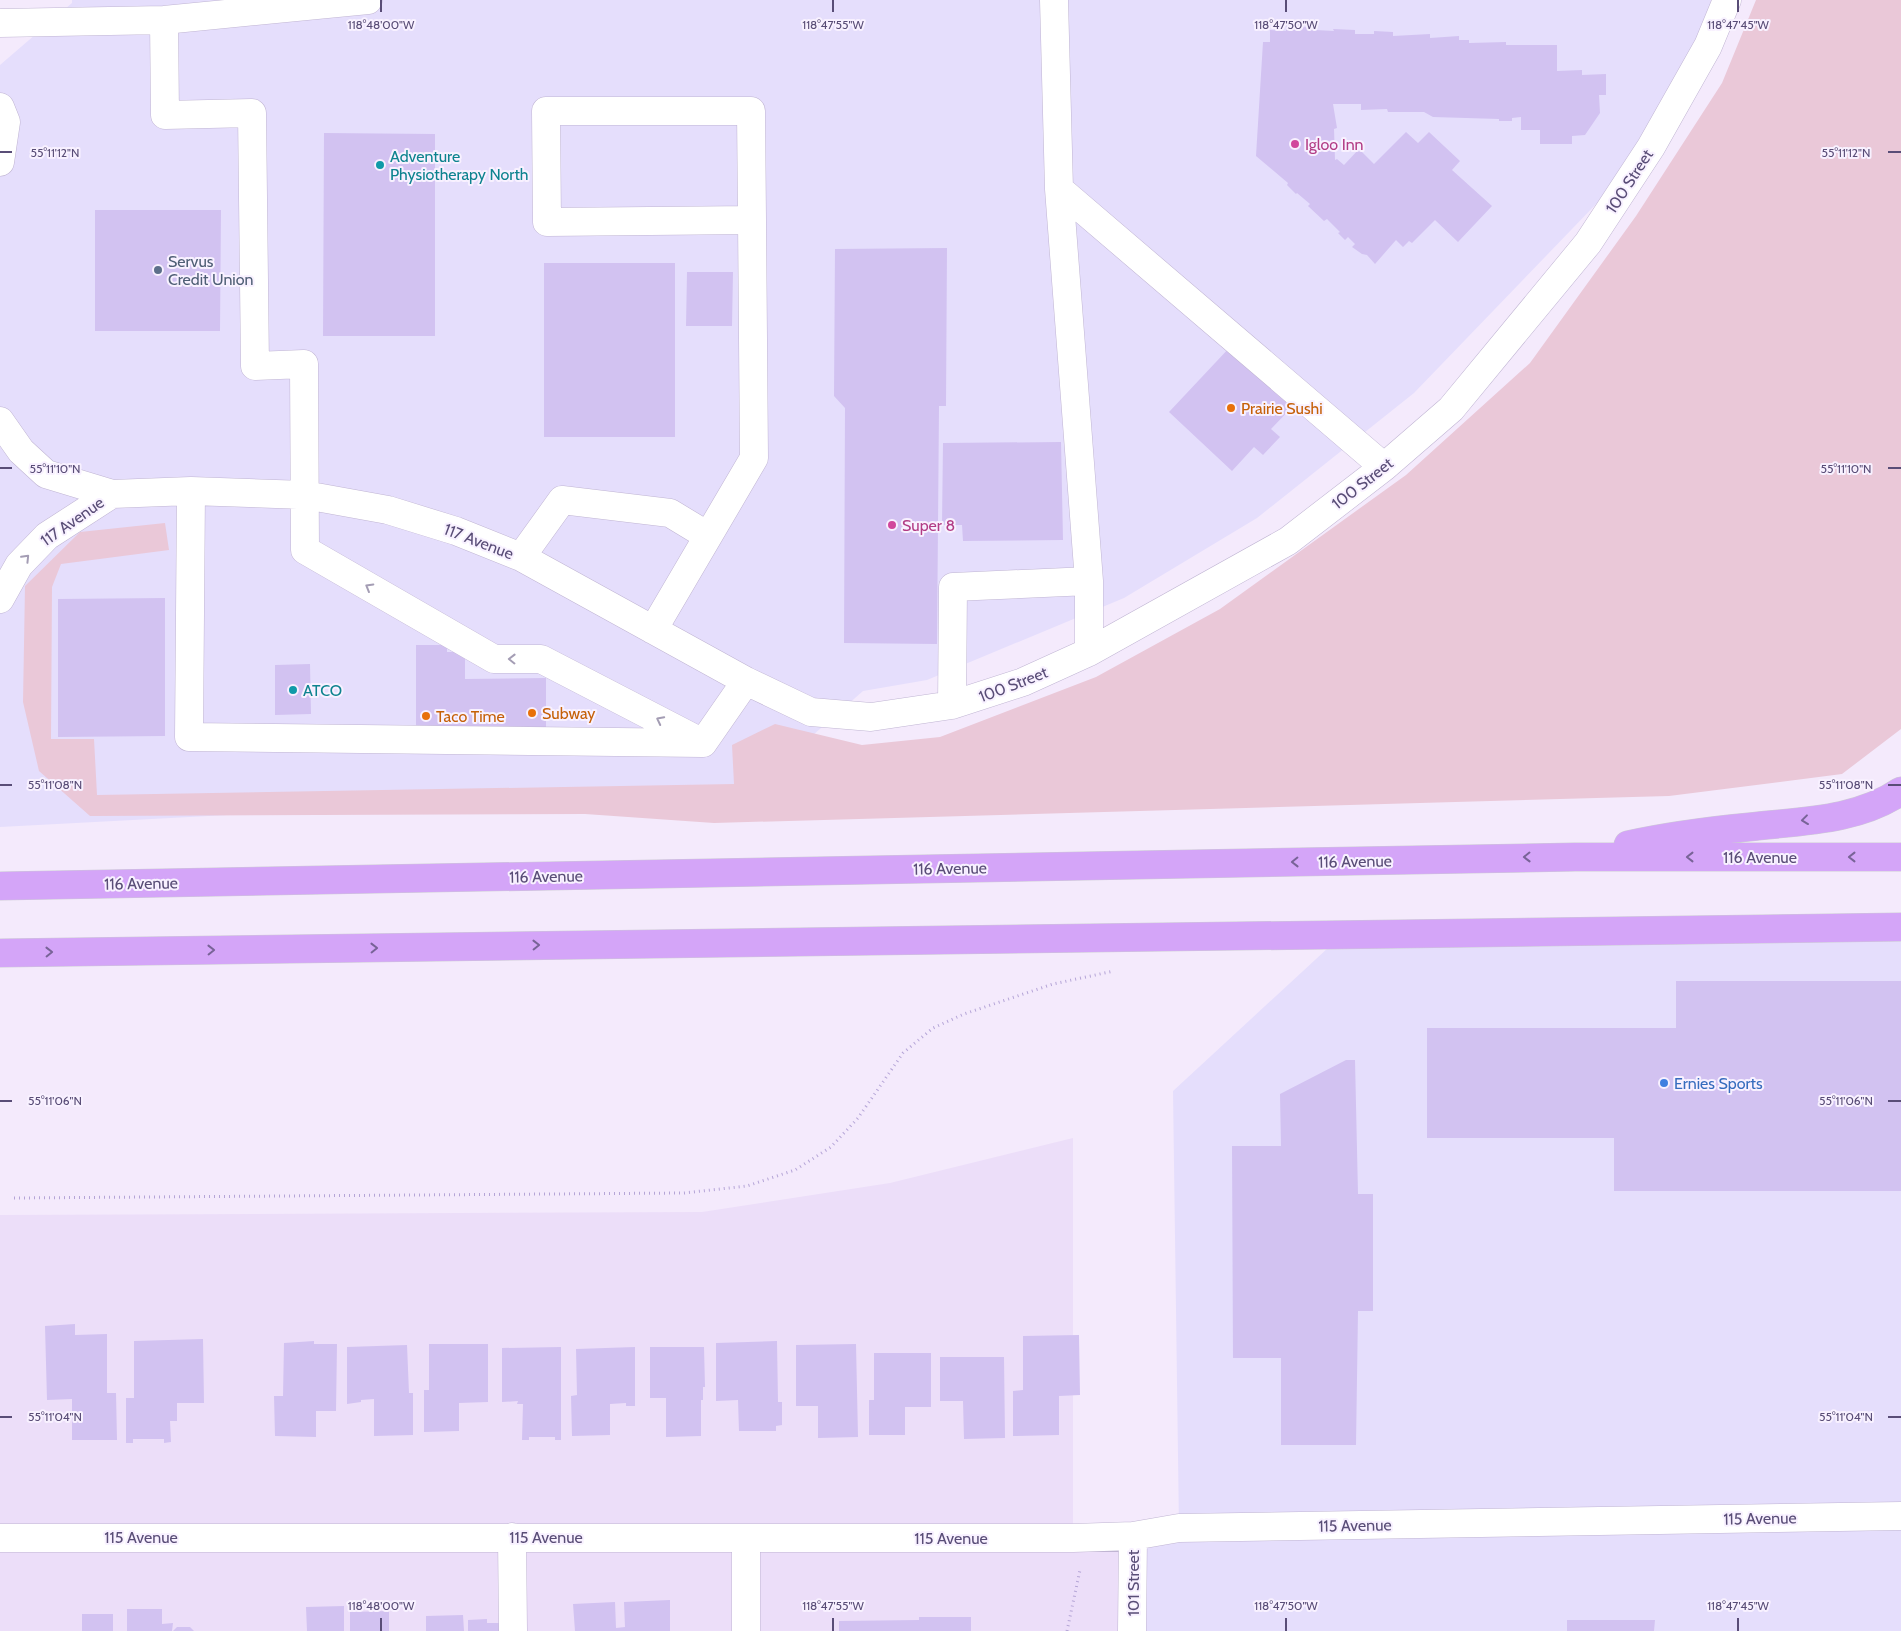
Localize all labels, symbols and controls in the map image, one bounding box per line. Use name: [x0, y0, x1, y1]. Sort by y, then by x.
text: 118°48'00"W: [348, 17, 415, 32]
text: 118°47'55"W: [802, 17, 864, 32]
text: 118°47'50"W: [1254, 17, 1318, 32]
text: 118°47'45"W: [1707, 17, 1770, 32]
place label: Igloo Inn: [1305, 135, 1364, 154]
marker: Igloo Inn: [1289, 138, 1301, 150]
text: 55°11'12"N: [31, 145, 79, 160]
street label: 100 Street: [1602, 145, 1657, 217]
text: 55°11'12"N: [1822, 145, 1870, 160]
place label: Adventure Physiotherapy North: [390, 147, 529, 184]
marker: Adventure Physiotherapy North: [374, 159, 386, 171]
place label: Servus Credit Union: [168, 252, 254, 289]
marker: Servus Credit Union: [152, 264, 164, 276]
place label: Prairie Sushi: [1241, 399, 1323, 418]
marker: Prairie Sushi: [1225, 402, 1237, 414]
street label: 100 Street: [1328, 453, 1397, 513]
text: 55°11'10"N: [30, 461, 80, 476]
text: 55°11'10"N: [1821, 461, 1871, 476]
street label: 117 Avenue: [37, 493, 108, 550]
place label: Super 8: [902, 516, 955, 535]
marker: Super 8: [886, 519, 898, 531]
street label: 117 Avenue: [441, 520, 516, 563]
one-way arrow: [20, 554, 29, 563]
one-way arrow: [365, 583, 374, 593]
one-way arrow: [508, 654, 516, 664]
street label: 100 Street: [976, 662, 1051, 706]
place label: ATCO: [303, 681, 342, 700]
marker: ATCO: [287, 684, 299, 696]
place label: Subway: [542, 704, 595, 723]
place label: Taco Time: [436, 707, 505, 726]
marker: Subway: [526, 707, 538, 719]
marker: Taco Time: [420, 710, 432, 722]
one-way arrow: [656, 716, 665, 726]
text: 55°11'08"N: [28, 777, 82, 792]
text: 55°11'08"N: [1819, 777, 1873, 792]
one-way arrow: [1801, 814, 1809, 825]
street label: 116 Avenue: [1723, 848, 1797, 867]
street label: 116 Avenue: [1318, 851, 1392, 872]
one-way arrow: [1523, 852, 1531, 863]
one-way arrow: [1686, 852, 1694, 862]
one-way arrow: [1848, 852, 1856, 862]
one-way arrow: [1291, 857, 1298, 867]
street label: 116 Avenue: [913, 858, 987, 879]
street label: 116 Avenue: [509, 866, 583, 887]
street label: 116 Avenue: [104, 873, 178, 894]
one-way arrow: [532, 940, 540, 950]
one-way arrow: [370, 942, 378, 953]
one-way arrow: [208, 945, 215, 955]
one-way arrow: [45, 947, 53, 957]
place label: Ernies Sports: [1674, 1074, 1763, 1093]
marker: Ernies Sports: [1658, 1077, 1670, 1089]
text: 55°11'06"N: [28, 1093, 82, 1108]
text: 55°11'06"N: [1819, 1093, 1873, 1108]
text: 55°11'04"N: [28, 1409, 82, 1424]
text: 55°11'04"N: [1819, 1409, 1873, 1424]
street label: 115 Avenue: [1723, 1508, 1797, 1529]
street label: 115 Avenue: [1318, 1515, 1392, 1536]
street label: 115 Avenue: [104, 1528, 178, 1547]
street label: 115 Avenue: [509, 1528, 583, 1547]
street label: 115 Avenue: [914, 1529, 988, 1548]
street label: 101 Street: [1124, 1549, 1143, 1616]
text: 118°48'00"W: [348, 1598, 415, 1613]
text: 118°47'55"W: [802, 1598, 864, 1613]
text: 118°47'50"W: [1254, 1598, 1318, 1613]
text: 118°47'45"W: [1707, 1598, 1770, 1613]

